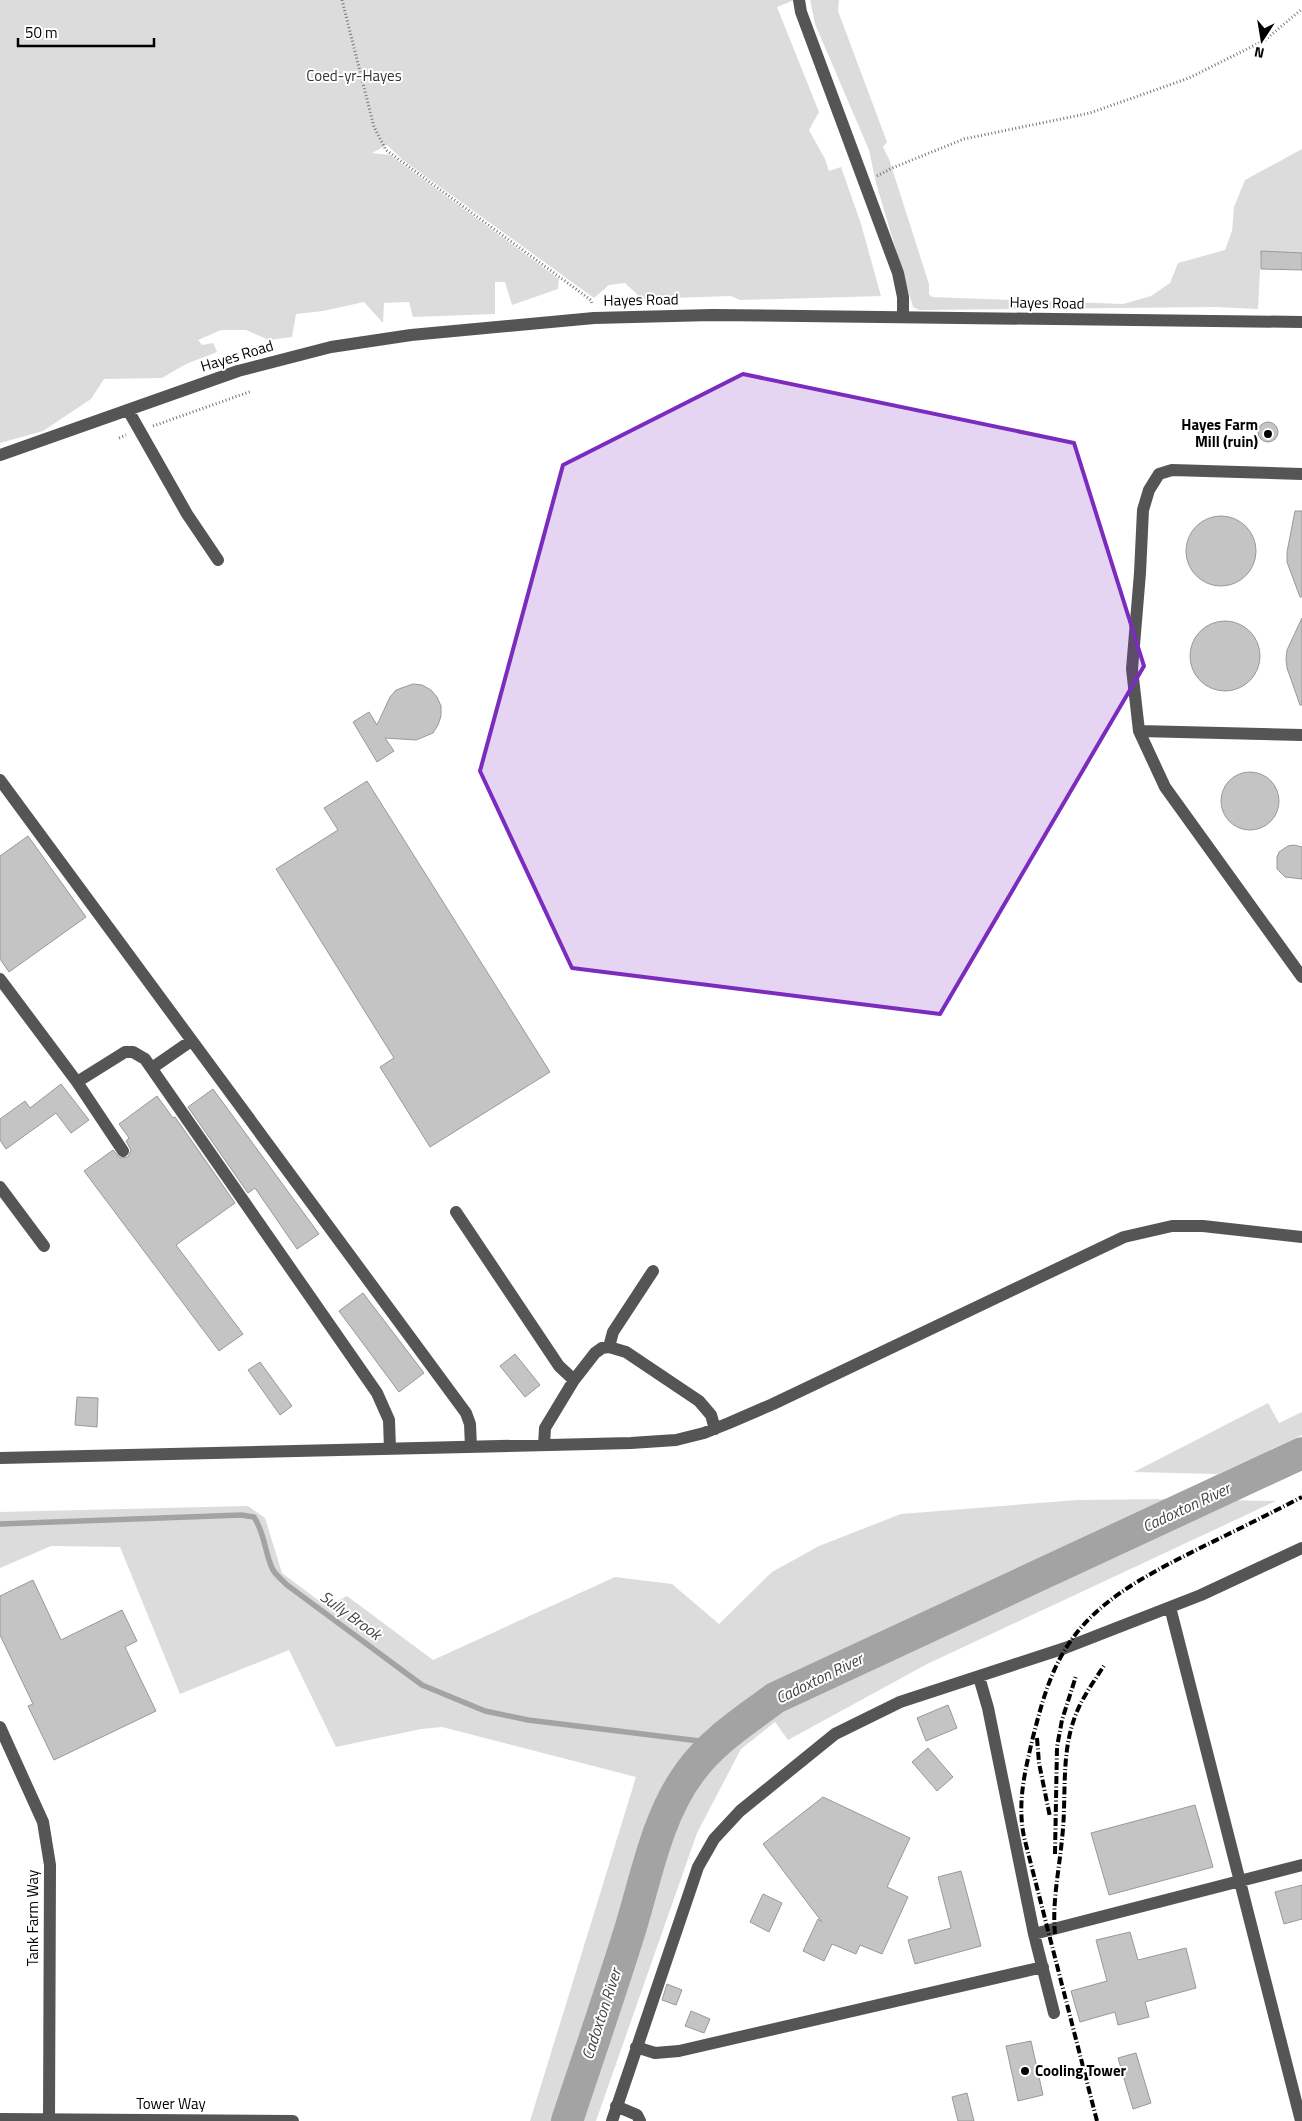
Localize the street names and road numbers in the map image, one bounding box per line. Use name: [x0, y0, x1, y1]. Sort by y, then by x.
street label: Hayes Road: [603, 287, 679, 312]
street label: Hayes Road: [1009, 290, 1085, 315]
street label: Hayes Road: [198, 334, 276, 377]
street label: Tank Farm Way: [21, 1870, 44, 1966]
street label: Tower Way: [136, 2092, 206, 2115]

